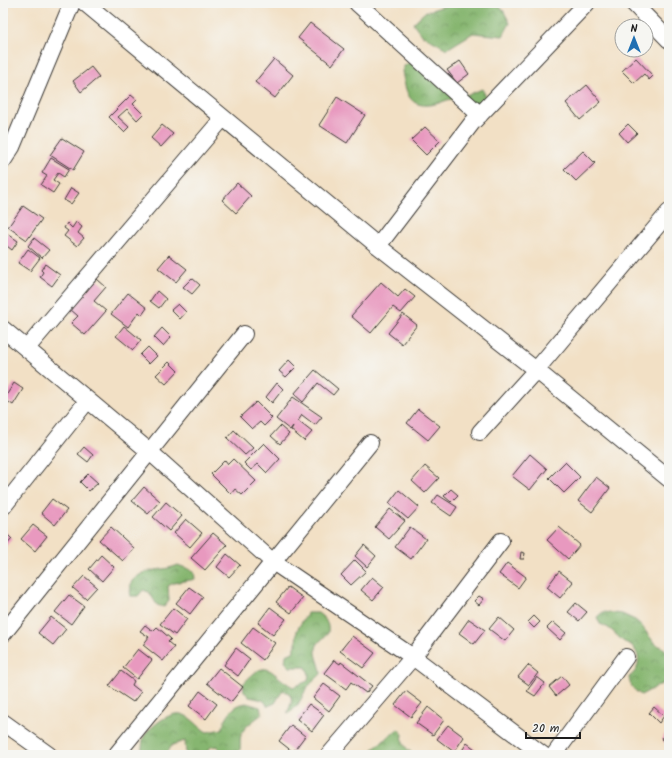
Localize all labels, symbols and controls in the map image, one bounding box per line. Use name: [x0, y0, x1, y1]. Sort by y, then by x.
north arrow: [614, 18, 654, 58]
text: N: [631, 20, 638, 38]
scale bar: [526, 714, 580, 740]
text: 20 m: [532, 719, 560, 738]

